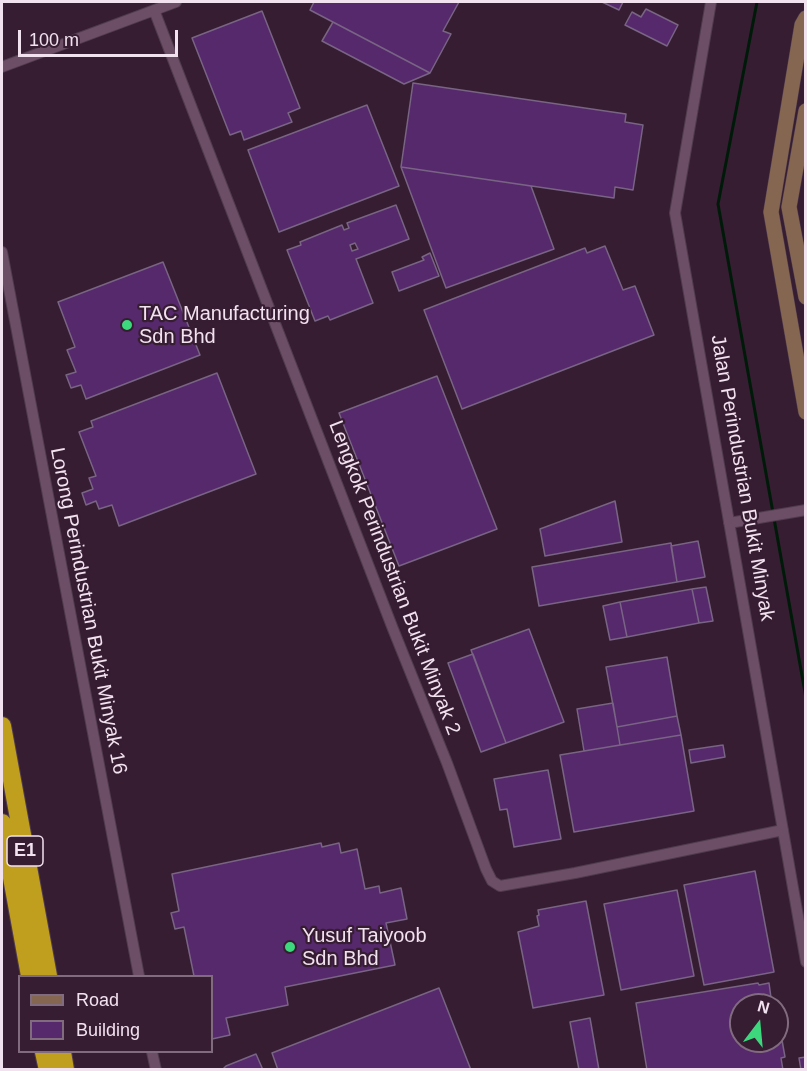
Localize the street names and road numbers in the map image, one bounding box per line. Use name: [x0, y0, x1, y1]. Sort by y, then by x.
street label: Jalan Perindustrian Bukit Minyak: [705, 333, 779, 623]
street label: Lengkok Perindustrian Bukit Minyak 2: [323, 418, 465, 738]
street label: Lorong Perindustrian Bukit Minyak 16: [45, 446, 131, 776]
road number: E1: [7, 836, 43, 866]

